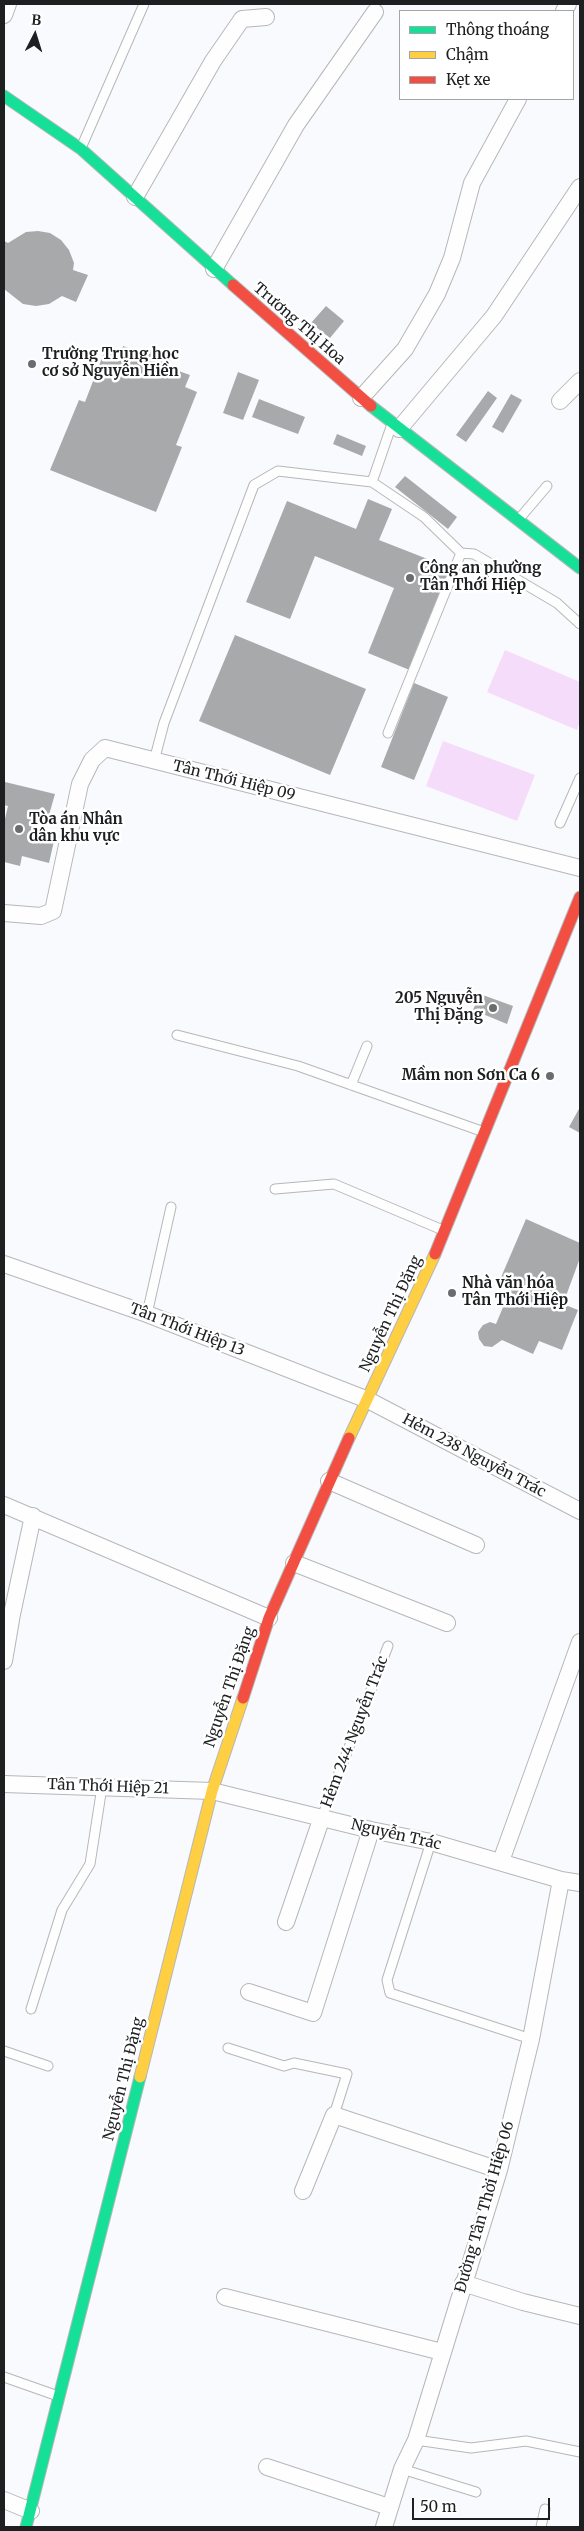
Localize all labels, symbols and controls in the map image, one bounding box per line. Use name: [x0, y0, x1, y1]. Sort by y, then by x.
north arrow: [10, 10, 60, 60]
legend: [399, 10, 574, 100]
text: B: [31, 11, 42, 29]
text: Thông thoáng: [446, 20, 549, 39]
text: Chậm: [446, 45, 489, 64]
text: Kẹt xe: [446, 70, 490, 89]
street label: Trương Thị Hoa: [249, 279, 349, 369]
place label: Trường Trung học cơ sở Nguyễn Hiền: [42, 346, 179, 381]
marker: Trường Trung học cơ sở Nguyễn Hiền: [26, 358, 38, 370]
place label: Công an phường Tân Thới Hiệp: [420, 560, 541, 595]
marker: Công an phường Tân Thới Hiệp: [404, 572, 416, 584]
street label: Tân Thới Hiệp 09: [171, 757, 297, 805]
place label: Tòa án Nhân dân khu vực: [29, 811, 123, 846]
marker: Tòa án Nhân dân khu vực: [13, 823, 25, 835]
place label: 205 Nguyễn Thị Đặng: [395, 990, 483, 1025]
marker: 205 Nguyễn Thị Đặng: [487, 1002, 499, 1014]
place label: Mầm non Sơn Ca 6: [402, 1067, 540, 1085]
marker: Mầm non Sơn Ca 6: [544, 1070, 556, 1082]
street label: Nguyễn Thị Đặng: [356, 1253, 426, 1375]
place label: Nhà văn hóa Tân Thới Hiệp: [462, 1275, 568, 1310]
marker: Nhà văn hóa Tân Thới Hiệp: [446, 1287, 458, 1299]
street label: Tân Thới Hiệp 13: [127, 1300, 247, 1360]
street label: Hẻm 238 Nguyễn Trác: [399, 1411, 549, 1501]
street label: Nguyễn Thị Đặng: [201, 1624, 259, 1750]
street label: Hẻm 244 Nguyễn Trác: [318, 1654, 392, 1810]
street label: Tân Thới Hiệp 21: [47, 1776, 169, 1798]
street label: Nguyễn Trác: [349, 1816, 443, 1854]
street label: Nguyễn Thị Đặng: [100, 2015, 148, 2143]
street label: Đường Tân Thời Hiệp 06: [452, 2119, 518, 2295]
scale bar: [414, 2488, 552, 2520]
text: 50 m: [420, 2497, 457, 2516]

